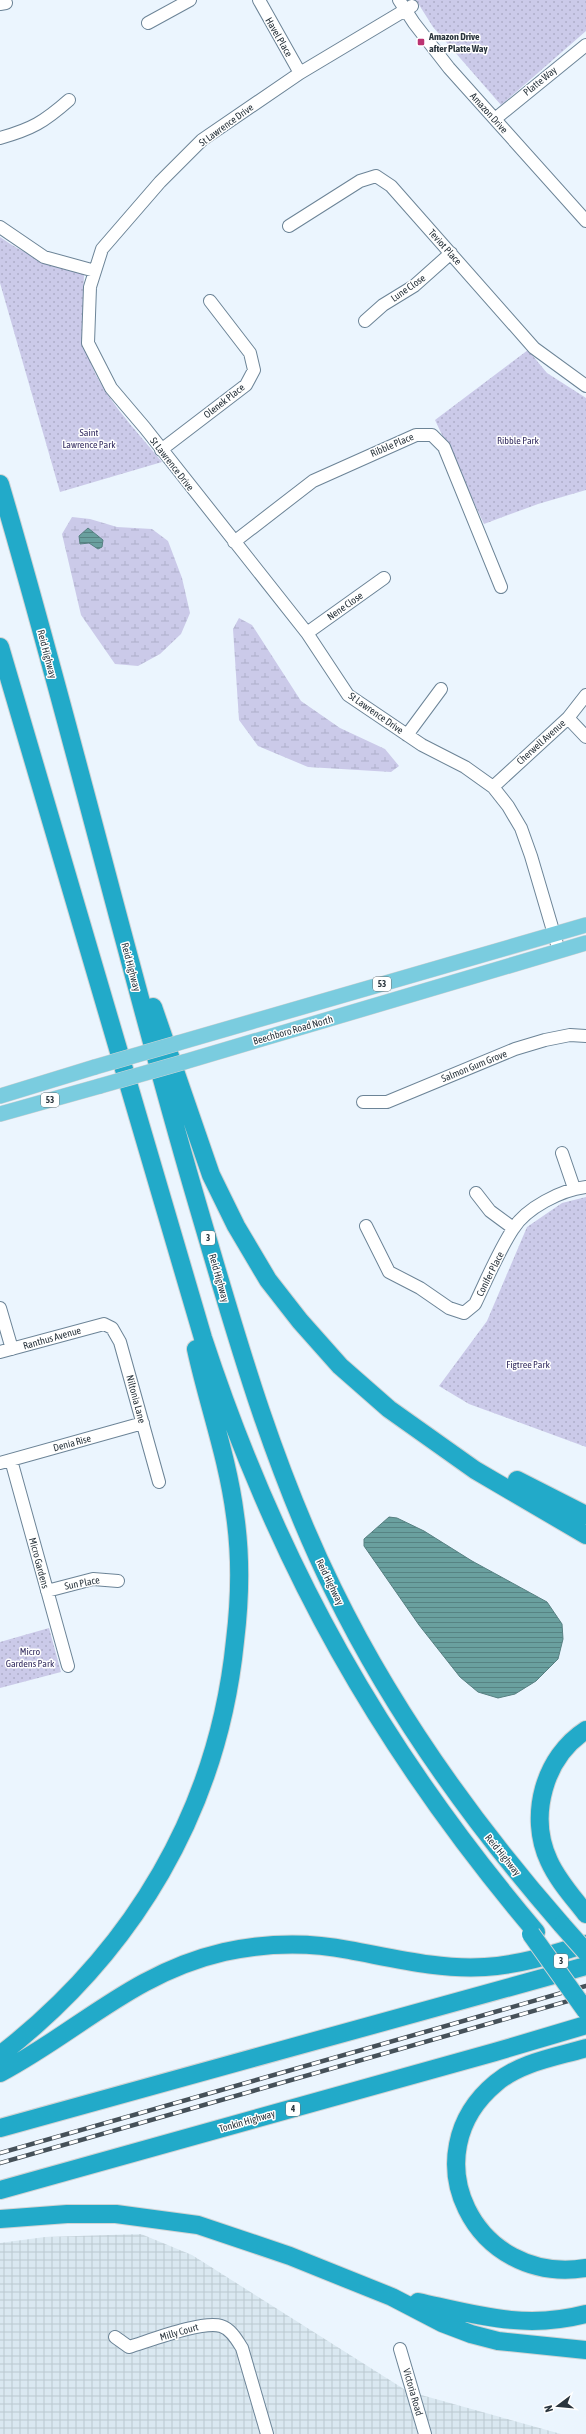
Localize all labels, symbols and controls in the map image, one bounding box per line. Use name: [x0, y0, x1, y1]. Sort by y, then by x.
street label: Havel Place: [263, 15, 295, 59]
place label: Amazon Drive after Platte Way: [428, 31, 488, 54]
marker: Amazon Drive after Platte Way: [416, 37, 426, 47]
street label: Platte Way: [521, 64, 559, 98]
street label: Amazon Drive: [468, 91, 510, 136]
street label: St Lawrence Drive: [197, 101, 256, 148]
street label: Teviot Place: [426, 227, 464, 267]
street label: Lune Close: [389, 272, 428, 304]
street label: Olenek Place: [201, 381, 247, 420]
park label: Saint Lawrence Park: [62, 427, 116, 450]
street label: Ribble Place: [369, 431, 416, 459]
street label: St Lawrence Drive: [148, 435, 196, 493]
park label: Ribble Park: [497, 435, 540, 446]
street label: Nene Close: [325, 589, 365, 622]
street label: Reid Highway: [35, 628, 59, 680]
street label: St Lawrence Drive: [347, 690, 406, 736]
street label: Cherwell Avenue: [514, 717, 568, 767]
street label: Reid Highway: [119, 941, 143, 993]
road number: 53: [373, 977, 391, 991]
street label: Beechboro Road North: [252, 1013, 334, 1047]
street label: Salmon Gum Grove: [440, 1048, 509, 1084]
road number: 53: [41, 1093, 59, 1107]
road number: 3: [201, 1231, 215, 1245]
street label: Conifer Place: [474, 1250, 506, 1298]
street label: Reid Highway: [207, 1253, 231, 1303]
street label: Ranthus Avenue: [22, 1324, 83, 1352]
park label: Figtree Park: [506, 1359, 550, 1370]
street label: Niltonia Lane: [124, 1374, 148, 1425]
street label: Denia Rise: [52, 1433, 93, 1453]
street label: Micro Gardens: [27, 1536, 51, 1590]
street label: Reid Highway: [314, 1557, 346, 1607]
street label: Sun Place: [63, 1574, 101, 1592]
park label: Micro Gardens Park: [6, 1646, 55, 1669]
street label: Reid Highway: [483, 1832, 523, 1878]
road number: 3: [554, 1954, 568, 1968]
road number: 4: [286, 2102, 300, 2116]
street label: Tonkin Highway: [218, 2108, 276, 2134]
street label: Milly Court: [159, 2321, 200, 2343]
street label: Victoria Road: [401, 2367, 425, 2417]
north arrow: [538, 2386, 578, 2426]
text: N: [542, 2404, 555, 2414]

